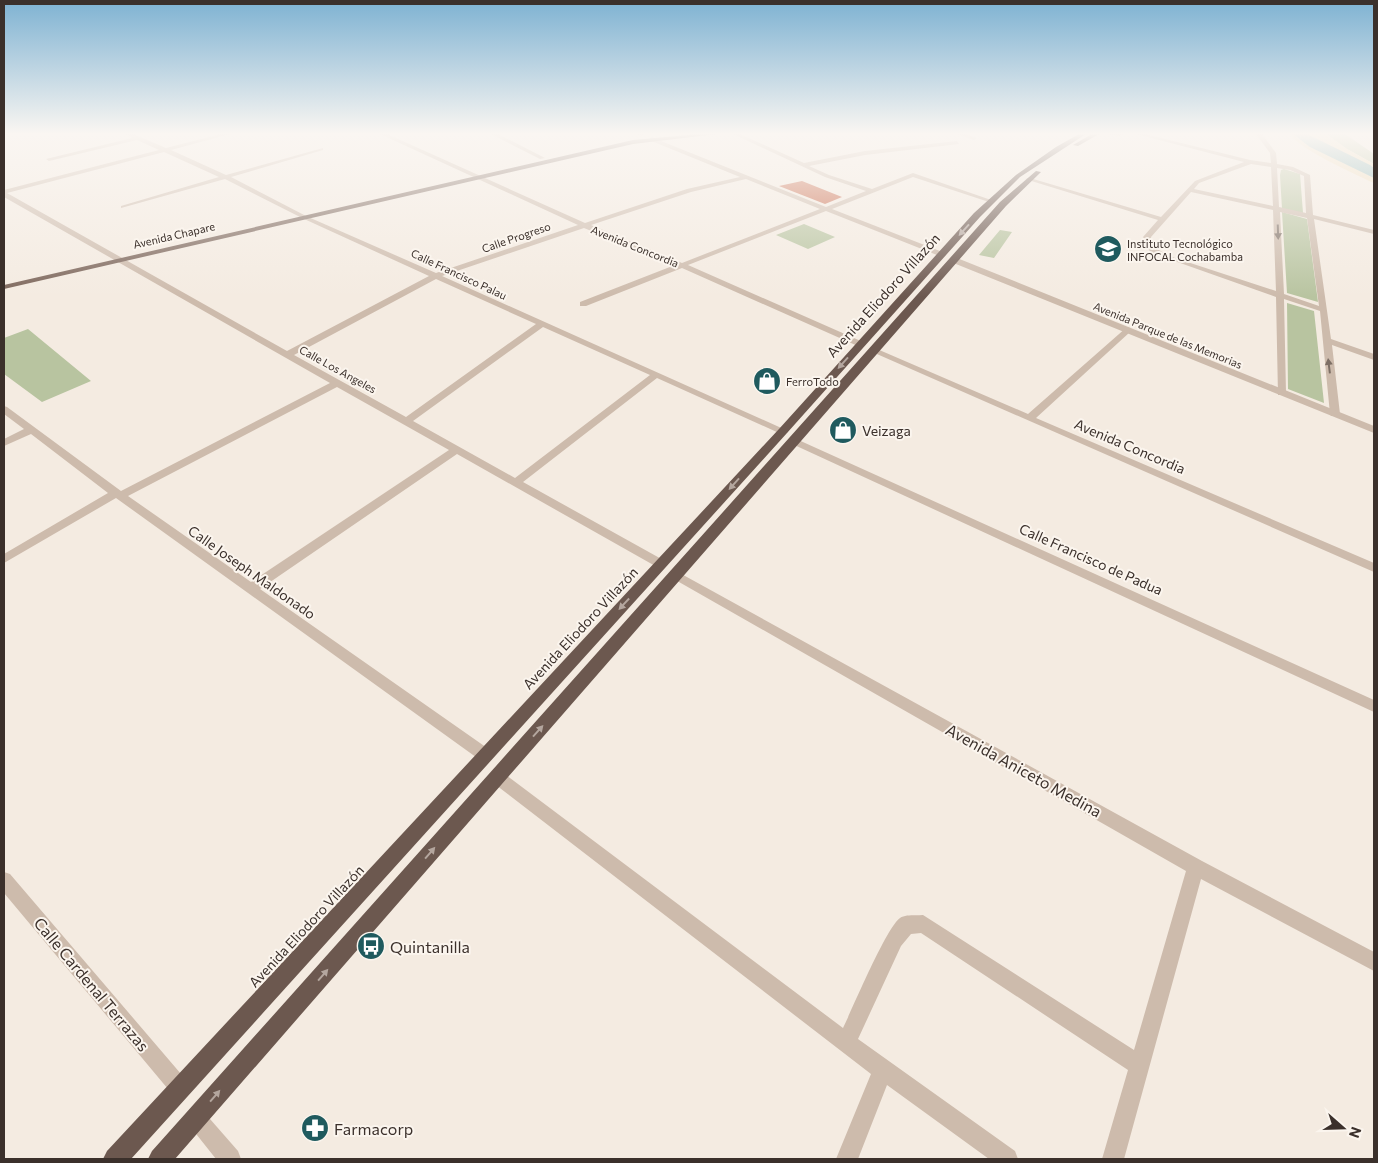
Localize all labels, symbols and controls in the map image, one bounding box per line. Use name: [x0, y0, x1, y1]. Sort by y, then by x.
street label: Avenida Chapare: [132, 219, 216, 251]
street label: Calle Progreso: [480, 219, 553, 255]
street label: Avenida Concordia: [589, 222, 681, 270]
one-way arrow: [958, 223, 970, 235]
one-way arrow: [1274, 224, 1282, 240]
street label: Avenida Eliodoro Villazón: [823, 230, 943, 360]
school or university icon: Instituto Tecnológico INFOCAL Cochabamba: [1093, 234, 1123, 264]
place label: Instituto Tecnológico INFOCAL Cochabamba: [1127, 237, 1243, 263]
street label: Calle Francisco Palau: [409, 246, 509, 302]
street label: Avenida Parque de las Memorias: [1092, 299, 1244, 371]
street label: Calle Los Angeles: [297, 343, 379, 395]
one-way arrow: [837, 357, 849, 369]
one-way arrow: [1325, 357, 1333, 373]
shop icon: FerroTodo: [752, 366, 782, 396]
place label: FerroTodo: [786, 375, 839, 388]
shop icon: Veizaga: [828, 415, 858, 445]
street label: Avenida Concordia: [1072, 415, 1188, 477]
place label: Veizaga: [862, 422, 911, 439]
one-way arrow: [728, 477, 740, 489]
street label: Calle Francisco de Padua: [1017, 520, 1165, 598]
street label: Calle Joseph Maldonado: [185, 522, 319, 622]
street label: Avenida Eliodoro Villazón: [519, 563, 641, 693]
one-way arrow: [618, 597, 630, 609]
street label: Avenida Aniceto Medina: [943, 719, 1105, 821]
one-way arrow: [532, 725, 544, 737]
one-way arrow: [424, 847, 436, 859]
street label: Avenida Eliodoro Villazón: [245, 861, 367, 991]
street label: Calle Cardenal Terrazas: [30, 913, 154, 1055]
bus stop icon: Quintanilla: [356, 931, 386, 961]
place label: Quintanilla: [390, 937, 470, 956]
one-way arrow: [317, 968, 328, 981]
one-way arrow: [210, 1090, 221, 1103]
north arrow: [1318, 1103, 1368, 1153]
pharmacy icon: Farmacorp: [300, 1113, 330, 1143]
place label: Farmacorp: [334, 1119, 413, 1138]
text: N: [1346, 1125, 1365, 1140]

